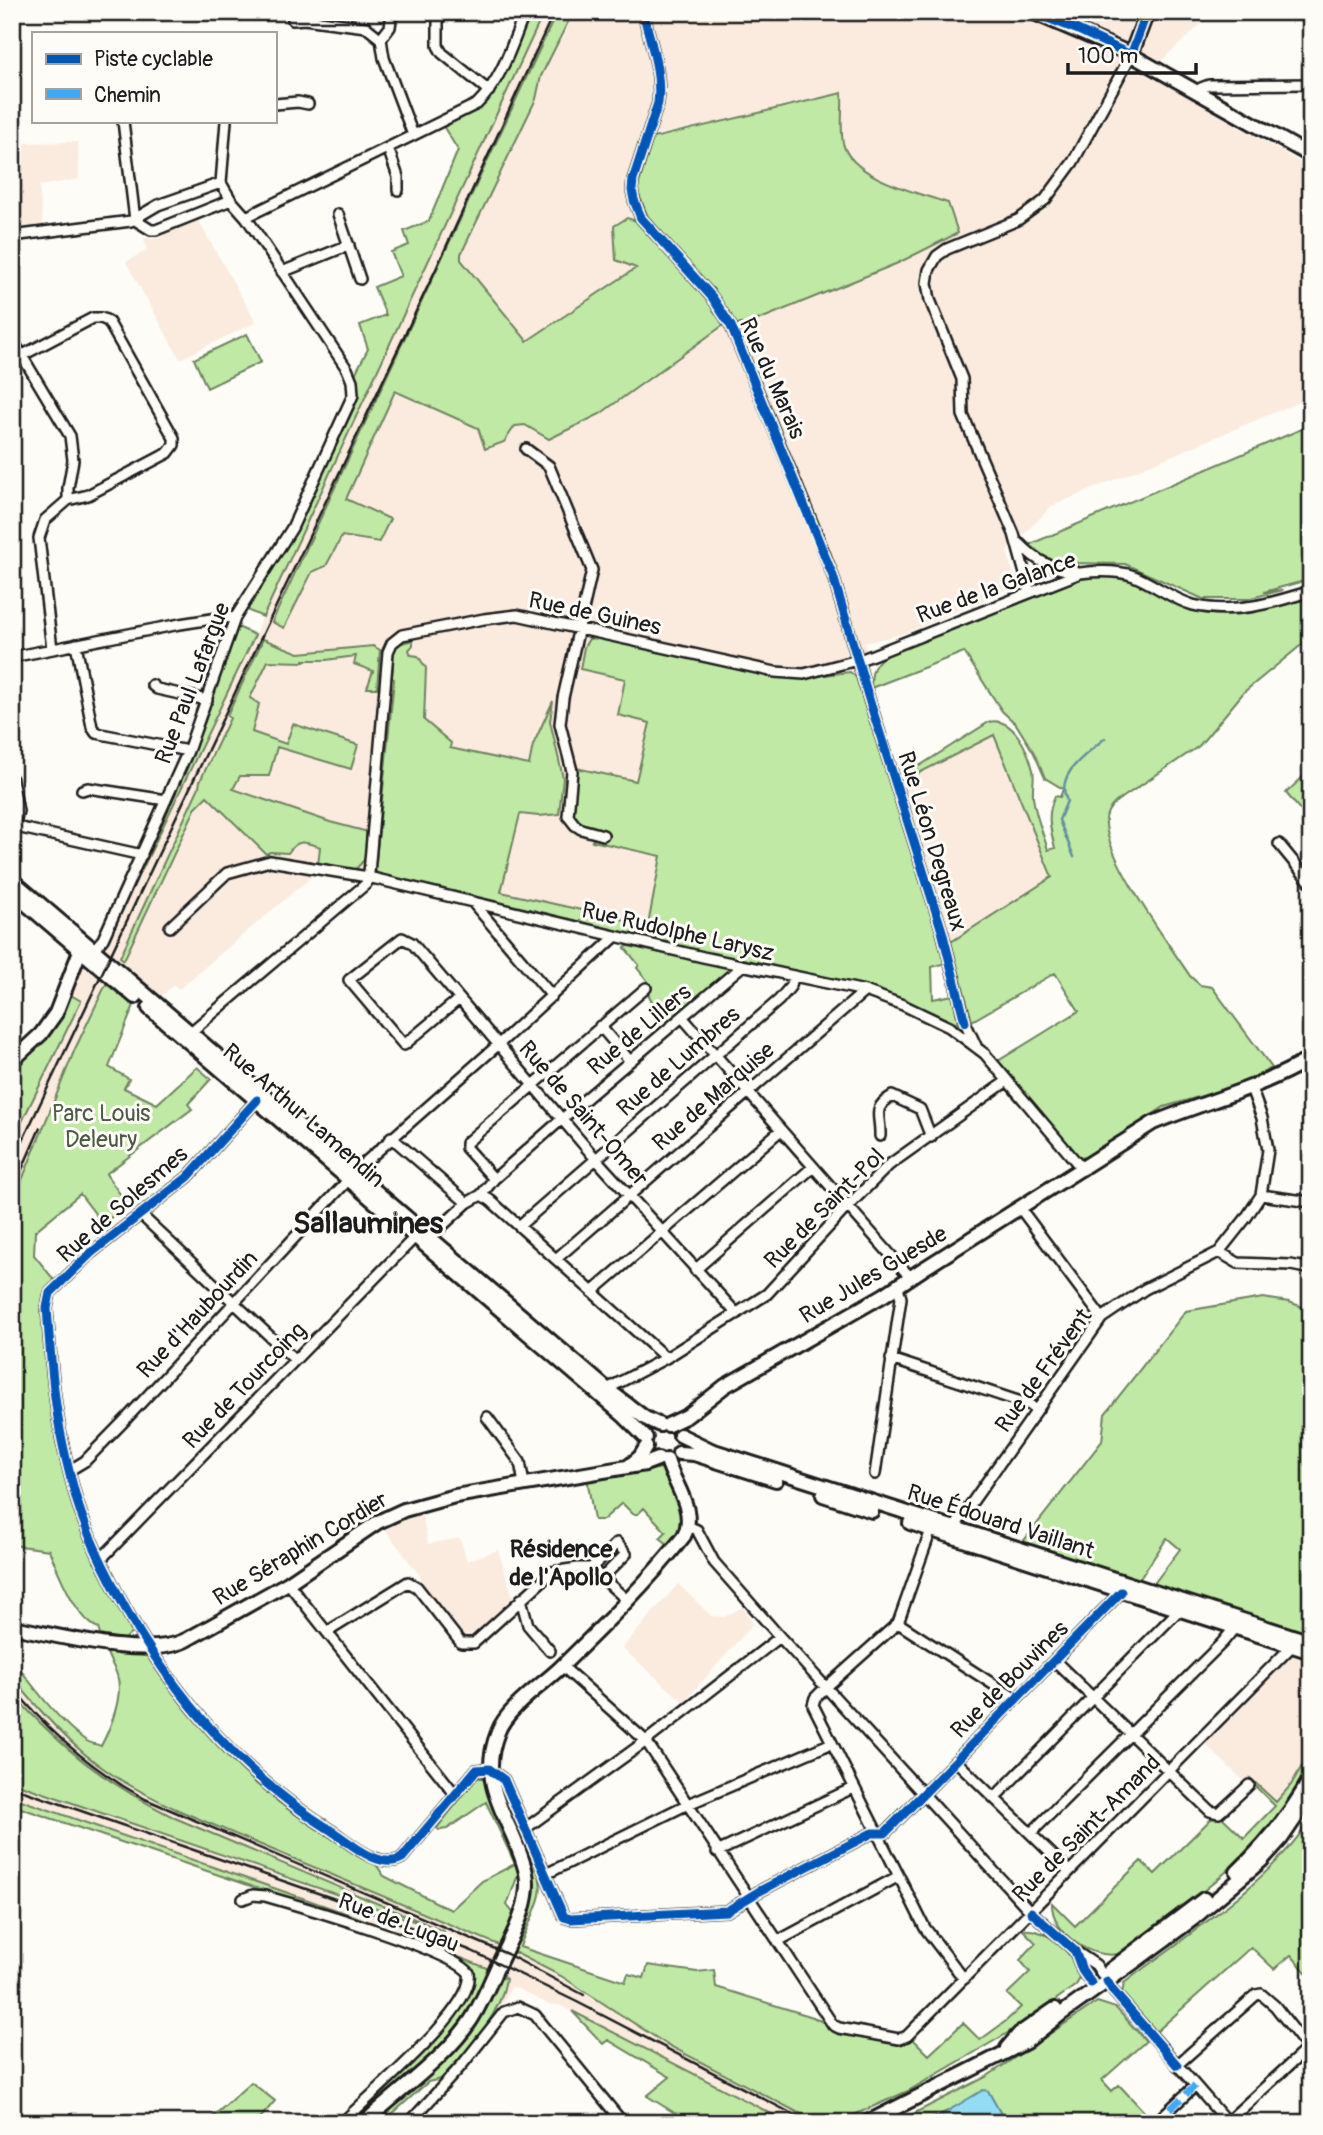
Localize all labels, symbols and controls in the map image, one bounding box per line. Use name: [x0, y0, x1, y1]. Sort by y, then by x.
legend: [32, 32, 276, 122]
scale bar: [1068, 32, 1195, 76]
text: 100 m: [1078, 43, 1138, 70]
text: Piste cyclable: [94, 46, 213, 73]
text: Chemin: [94, 82, 161, 109]
street label: Rue du Marais: [733, 313, 812, 443]
street label: Rue de la Galance: [912, 545, 1081, 630]
street label: Rue de Guines: [526, 585, 664, 642]
street label: Rue Paul Lafargue: [148, 598, 237, 768]
street label: Rue Léon Degreaux: [891, 748, 974, 934]
street label: Rue Rudolphe Larysz: [579, 895, 777, 968]
street label: Rue de Lillers: [581, 977, 697, 1081]
street label: Rue de Lumbres: [611, 1000, 746, 1123]
street label: Rue de Saint-Omer: [513, 1035, 655, 1192]
street label: Rue de Marquise: [646, 1035, 781, 1157]
street label: Rue Arthur Lamendin: [217, 1037, 391, 1194]
park label: Parc Louis Deleury: [52, 1099, 150, 1154]
street label: Rue de Solesmes: [51, 1140, 194, 1269]
street label: Rue de Saint-Pol: [758, 1142, 891, 1275]
district label: Sallaumines: [293, 1205, 444, 1242]
street label: Rue Jules Guesde: [794, 1219, 953, 1330]
street label: Rue d'Haubourdin: [131, 1244, 264, 1384]
street label: Rue de Frévent: [989, 1302, 1099, 1438]
street label: Rue de Tourcoing: [176, 1316, 312, 1455]
street label: Rue Édouard Vaillant: [904, 1478, 1099, 1566]
street label: Rue Séraphin Cordier: [208, 1485, 393, 1612]
district label: Résidence de l'Apollo: [509, 1535, 613, 1592]
street label: Rue de Bouvines: [944, 1614, 1074, 1744]
street label: Rue de Saint-Amand: [1006, 1748, 1167, 1909]
street label: Rue de Lugau: [334, 1886, 463, 1959]

